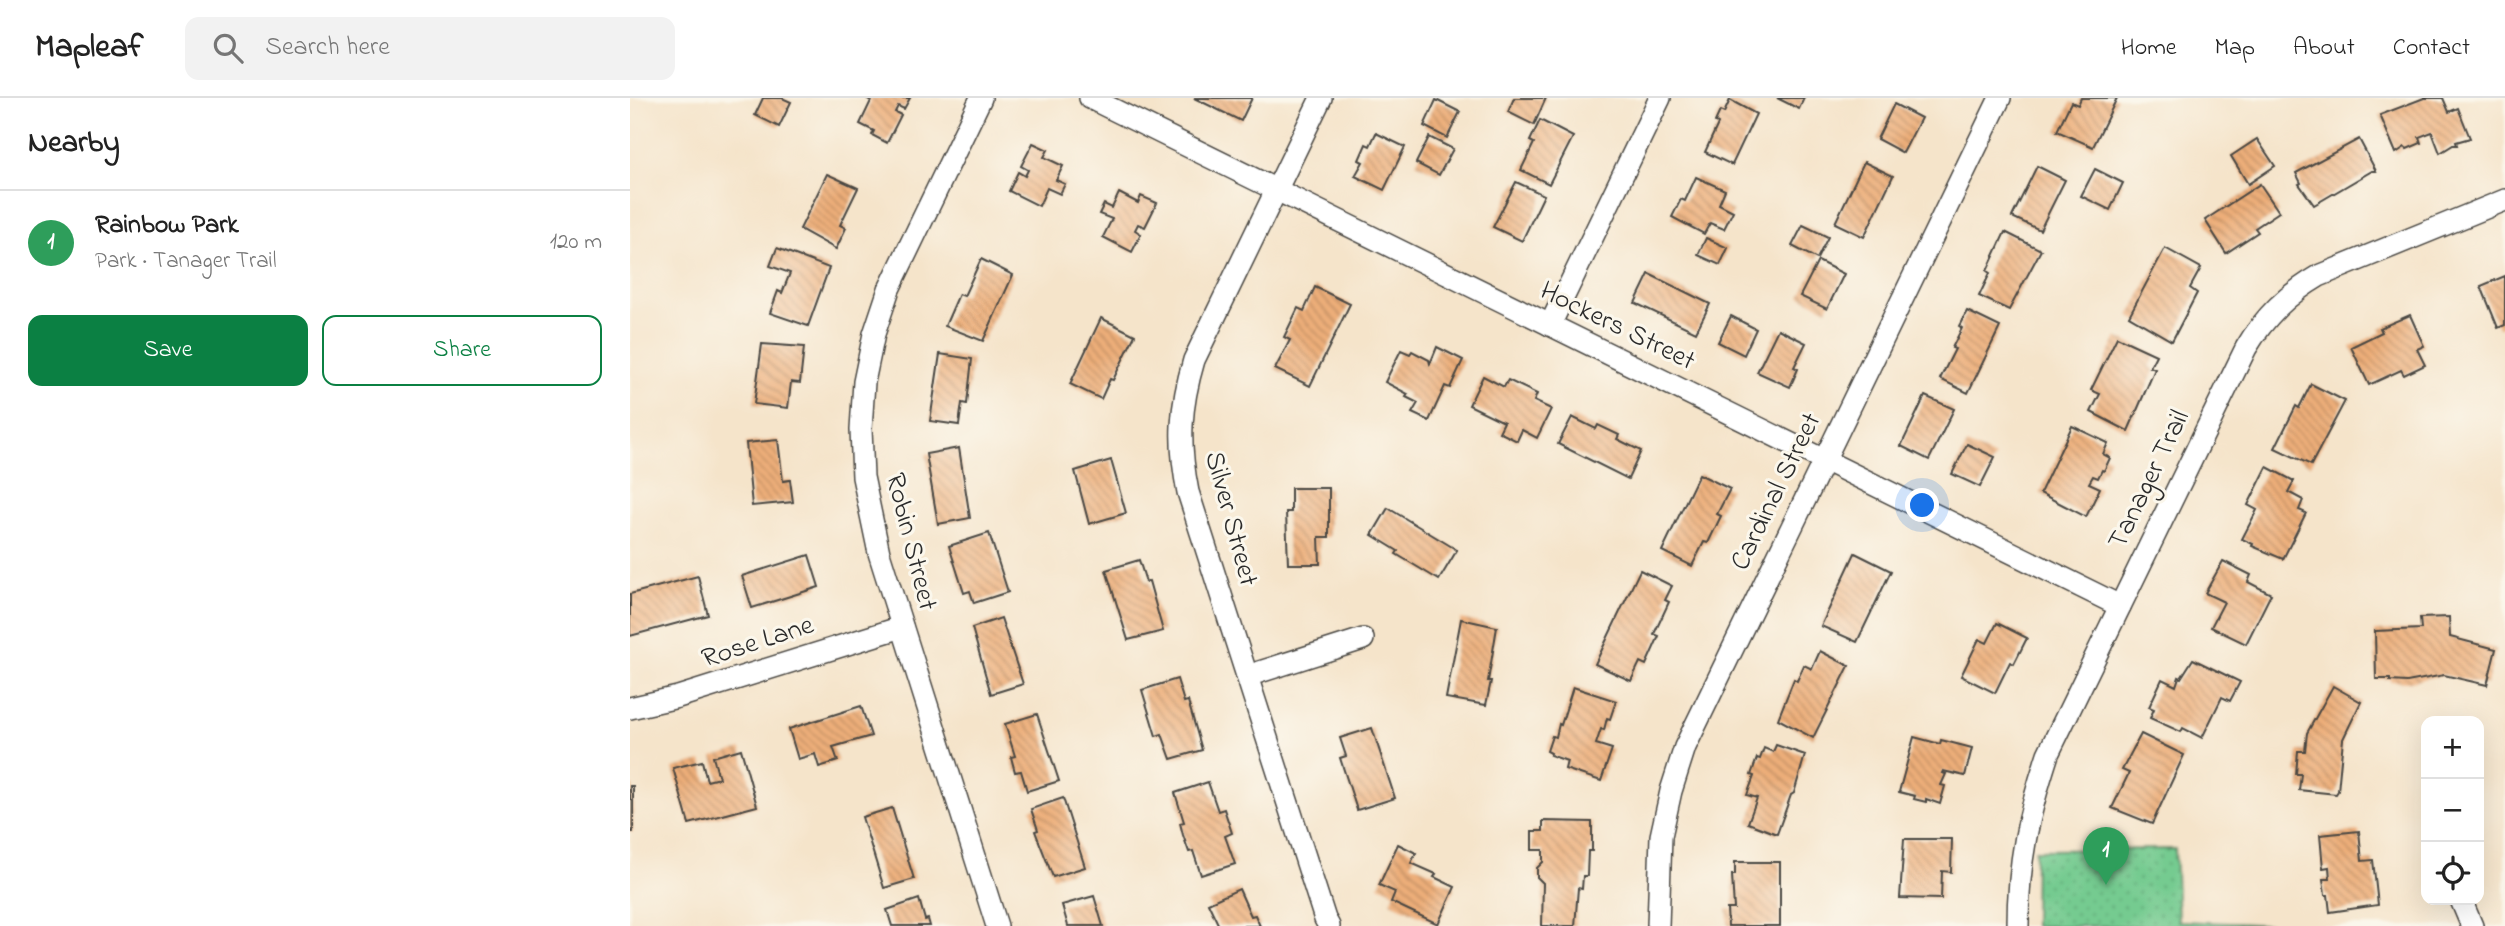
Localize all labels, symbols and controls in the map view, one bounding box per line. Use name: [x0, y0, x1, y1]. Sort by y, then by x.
search box: [185, 17, 675, 80]
text: Mapleaf: [35, 24, 143, 72]
icon: search: [209, 29, 247, 67]
text: Search here: [265, 29, 390, 67]
text: Home: [2121, 31, 2177, 66]
text: Map: [2215, 31, 2255, 66]
text: About: [2293, 31, 2355, 66]
text: Contact: [2393, 31, 2470, 66]
text: Nearby: [28, 122, 120, 166]
text: Rainbow Park: [95, 207, 239, 245]
text: 1: [47, 226, 55, 259]
text: 120 m: [550, 226, 602, 259]
text: Park · Tanager Trail: [95, 245, 277, 278]
street label: Hockers Street: [1532, 272, 1702, 382]
button: Save: [28, 315, 308, 386]
button: Share: [322, 315, 602, 386]
street label: Tanager Trail: [2099, 403, 2201, 557]
street label: Cardinal Street: [1721, 406, 1833, 578]
street label: Silver Street: [1192, 447, 1268, 591]
street label: Robin Street: [873, 469, 947, 615]
your location: [1905, 488, 1939, 522]
street label: Rose Lane: [697, 605, 820, 680]
map controls: [2421, 716, 2484, 905]
button: +: [2421, 716, 2484, 779]
button: −: [2421, 779, 2484, 842]
pin: 1: [2083, 827, 2129, 885]
button: locate: [2421, 842, 2484, 905]

